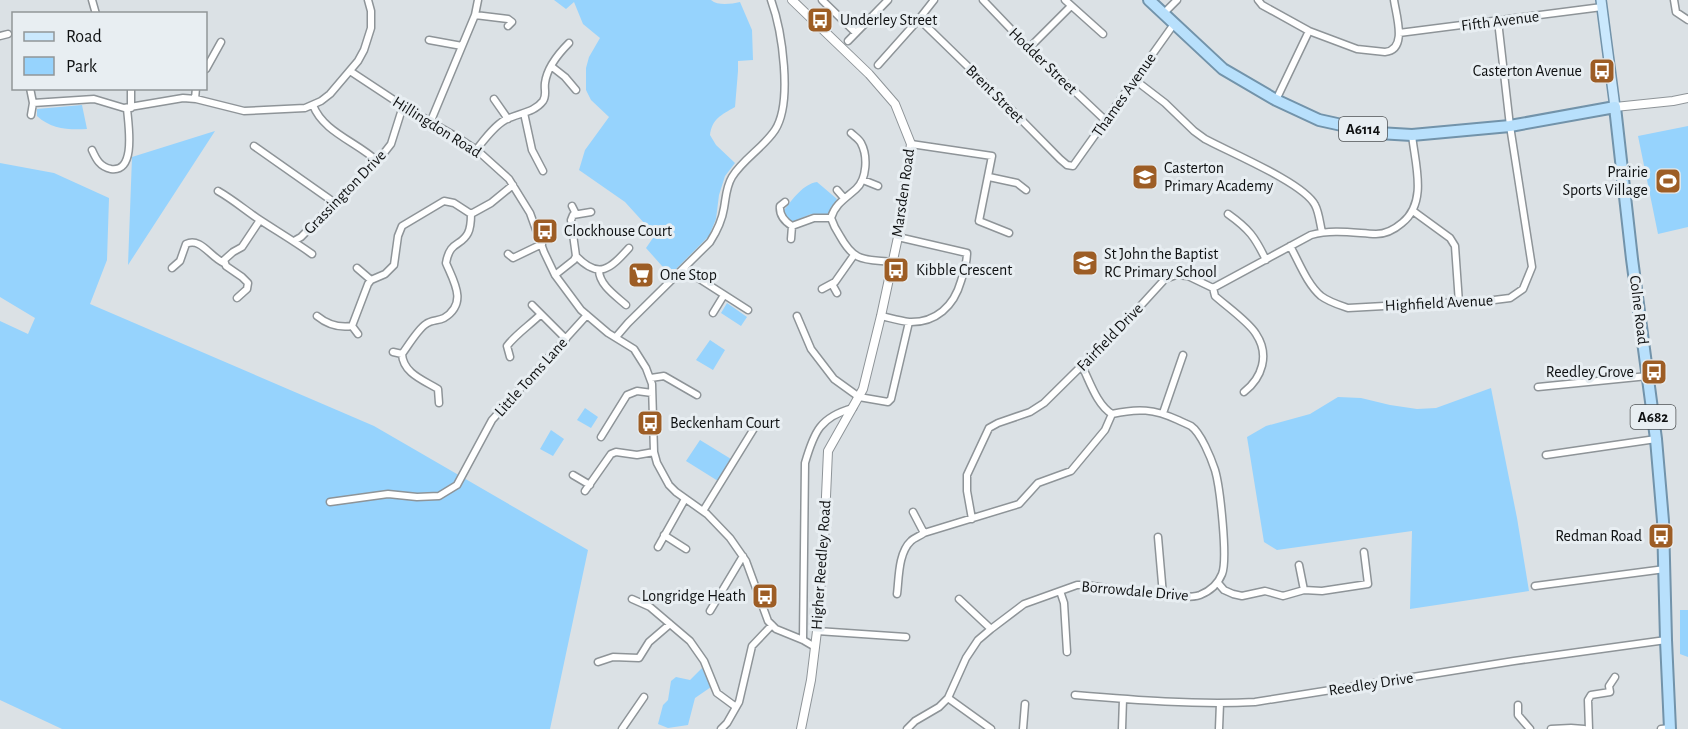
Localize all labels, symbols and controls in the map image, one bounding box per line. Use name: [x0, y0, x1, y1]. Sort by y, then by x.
bus stop icon: Underley Street: [805, 5, 835, 35]
street label: Fifth Avenue: [1460, 8, 1540, 34]
legend: [12, 12, 207, 90]
place label: Underley Street: [840, 12, 937, 29]
street label: Hodder Street: [1006, 25, 1080, 97]
text: Road: [66, 28, 102, 46]
street label: Thames Avenue: [1089, 50, 1159, 140]
bus stop icon: Casterton Avenue: [1587, 56, 1617, 86]
text: Park: [66, 58, 98, 76]
street label: Brent Street: [963, 62, 1027, 126]
place label: Casterton Avenue: [1473, 63, 1582, 79]
street label: Hillingdon Road: [390, 93, 484, 161]
road number: A6114: [1339, 117, 1387, 141]
street label: Grassington Drive: [301, 147, 389, 237]
street label: Marsden Road: [889, 148, 917, 238]
place label: Casterton Primary Academy: [1164, 160, 1273, 195]
school or university icon: Casterton Primary Academy: [1130, 162, 1160, 192]
place label: Prairie Sports Village: [1562, 164, 1648, 198]
sports icon: Prairie Sports Village: [1653, 166, 1683, 196]
bus stop icon: Clockhouse Court: [530, 216, 560, 246]
place label: Clockhouse Court: [564, 223, 672, 239]
place label: St John the Baptist RC Primary School: [1104, 246, 1218, 281]
school or university icon: St John the Baptist RC Primary School: [1070, 248, 1100, 278]
bus stop icon: Kibble Crescent: [881, 255, 911, 285]
supermarket icon: One Stop: [626, 260, 656, 290]
place label: Kibble Crescent: [916, 262, 1012, 278]
place label: One Stop: [660, 267, 717, 283]
street label: Colne Road: [1627, 274, 1651, 346]
street label: Highfield Avenue: [1384, 292, 1494, 314]
street label: Fairfield Drive: [1074, 300, 1146, 374]
street label: Little Toms Lane: [492, 334, 570, 420]
bus stop icon: Reedley Grove: [1639, 357, 1669, 387]
place label: Reedley Grove: [1546, 364, 1634, 381]
road number: A682: [1630, 405, 1676, 429]
bus stop icon: Beckenham Court: [635, 408, 665, 438]
place label: Beckenham Court: [670, 415, 780, 431]
street label: Higher Reedley Road: [808, 500, 835, 631]
bus stop icon: Redman Road: [1646, 521, 1676, 551]
place label: Redman Road: [1555, 528, 1642, 544]
street label: Borrowdale Drive: [1081, 578, 1189, 604]
bus stop icon: Longridge Heath: [750, 581, 780, 611]
place label: Longridge Heath: [642, 588, 746, 604]
street label: Reedley Drive: [1328, 669, 1415, 700]

